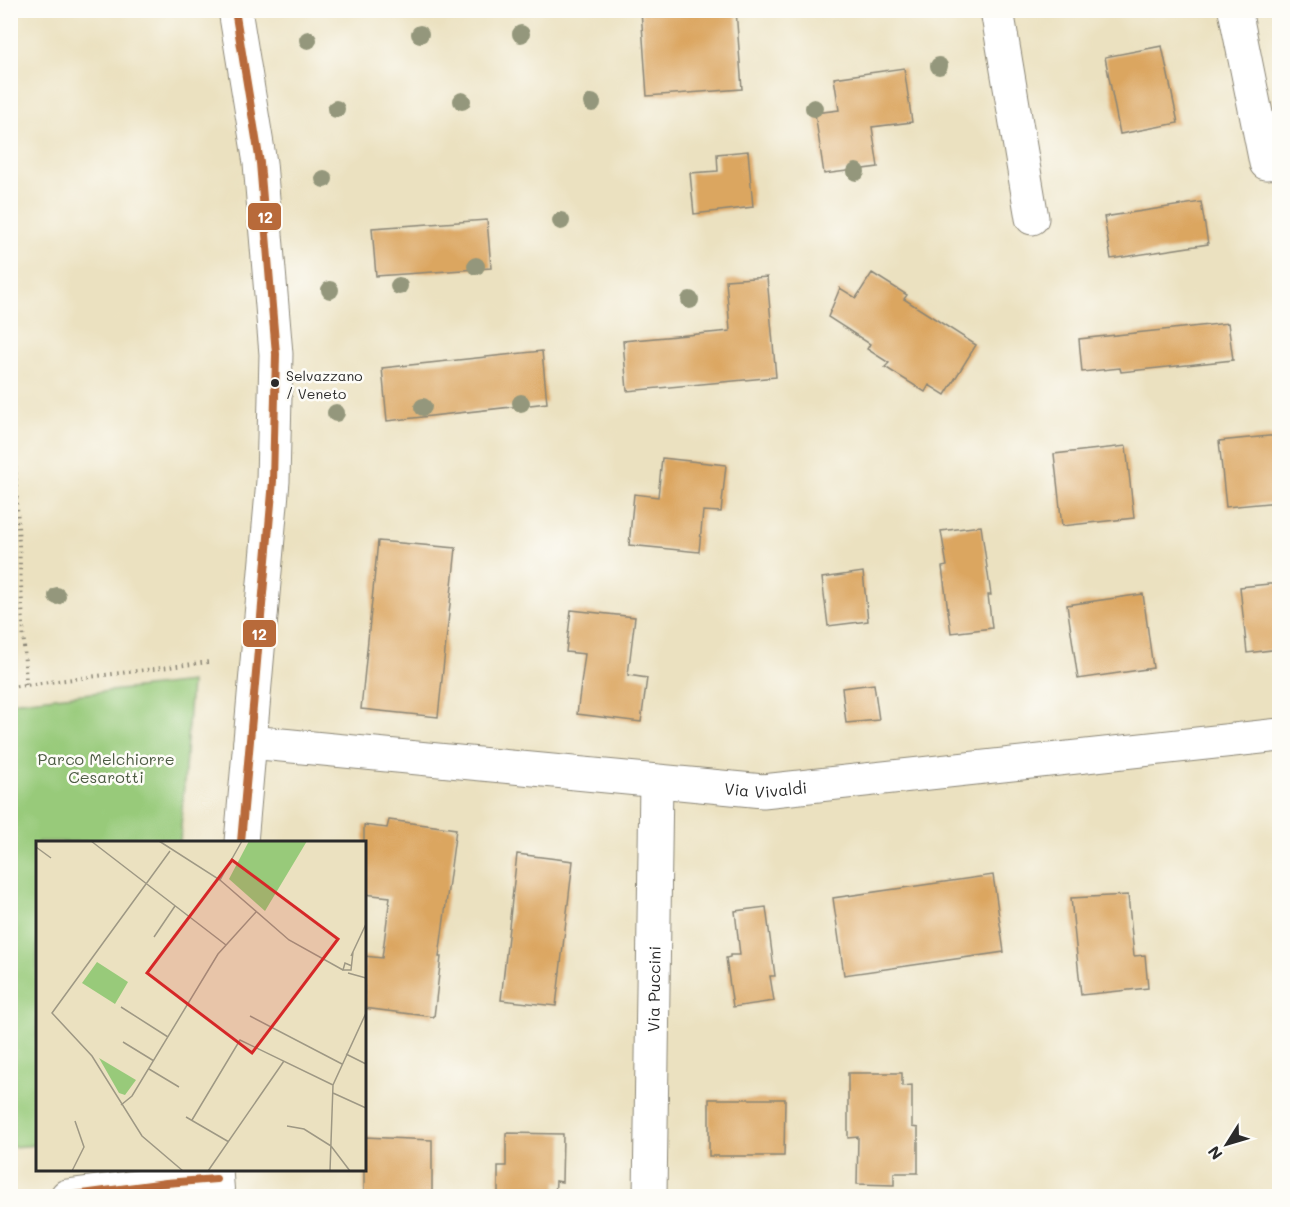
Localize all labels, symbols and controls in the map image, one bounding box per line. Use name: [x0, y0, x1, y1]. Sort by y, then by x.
line badge: 12: [247, 202, 282, 231]
text: 12: [257, 206, 273, 227]
place label: Selvazzano / Veneto: [286, 366, 363, 403]
marker: Selvazzano / Veneto: [269, 377, 281, 389]
line badge: 12: [242, 619, 277, 648]
text: 12: [251, 623, 267, 644]
park label: Parco Melchiorre Cesarotti: [37, 748, 175, 787]
street label: Via Vivaldi: [723, 776, 808, 802]
inset map: [36, 841, 366, 1171]
street label: Via Puccini: [642, 946, 664, 1032]
north arrow: [1197, 1114, 1257, 1174]
text: N: [1203, 1142, 1227, 1165]

